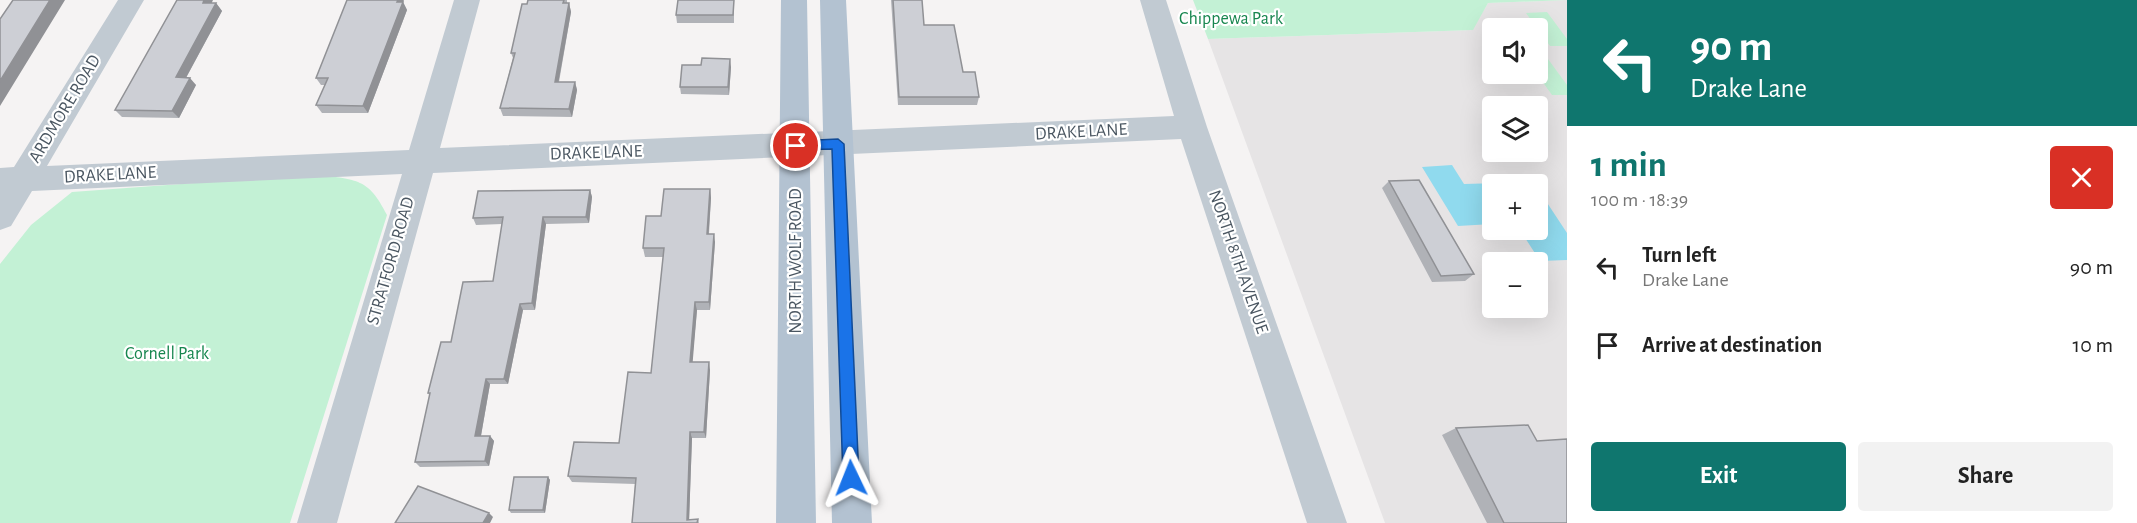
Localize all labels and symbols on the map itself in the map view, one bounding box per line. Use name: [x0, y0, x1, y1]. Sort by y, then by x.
park label: Chippewa Park: [1179, 10, 1284, 28]
street label: ARDMORE ROAD: [26, 52, 104, 166]
pin: [770, 120, 821, 171]
street label: DRAKE LANE: [1034, 121, 1128, 143]
street label: DRAKE LANE: [550, 142, 643, 164]
street label: DRAKE LANE: [63, 164, 157, 186]
street label: NORTH WOLF ROAD: [787, 188, 805, 334]
street label: NORTH 8TH AVENUE: [1205, 188, 1271, 336]
street label: STRATFORD ROAD: [364, 195, 418, 327]
park label: Cornell Park: [125, 345, 210, 363]
position arrow: [819, 446, 883, 510]

